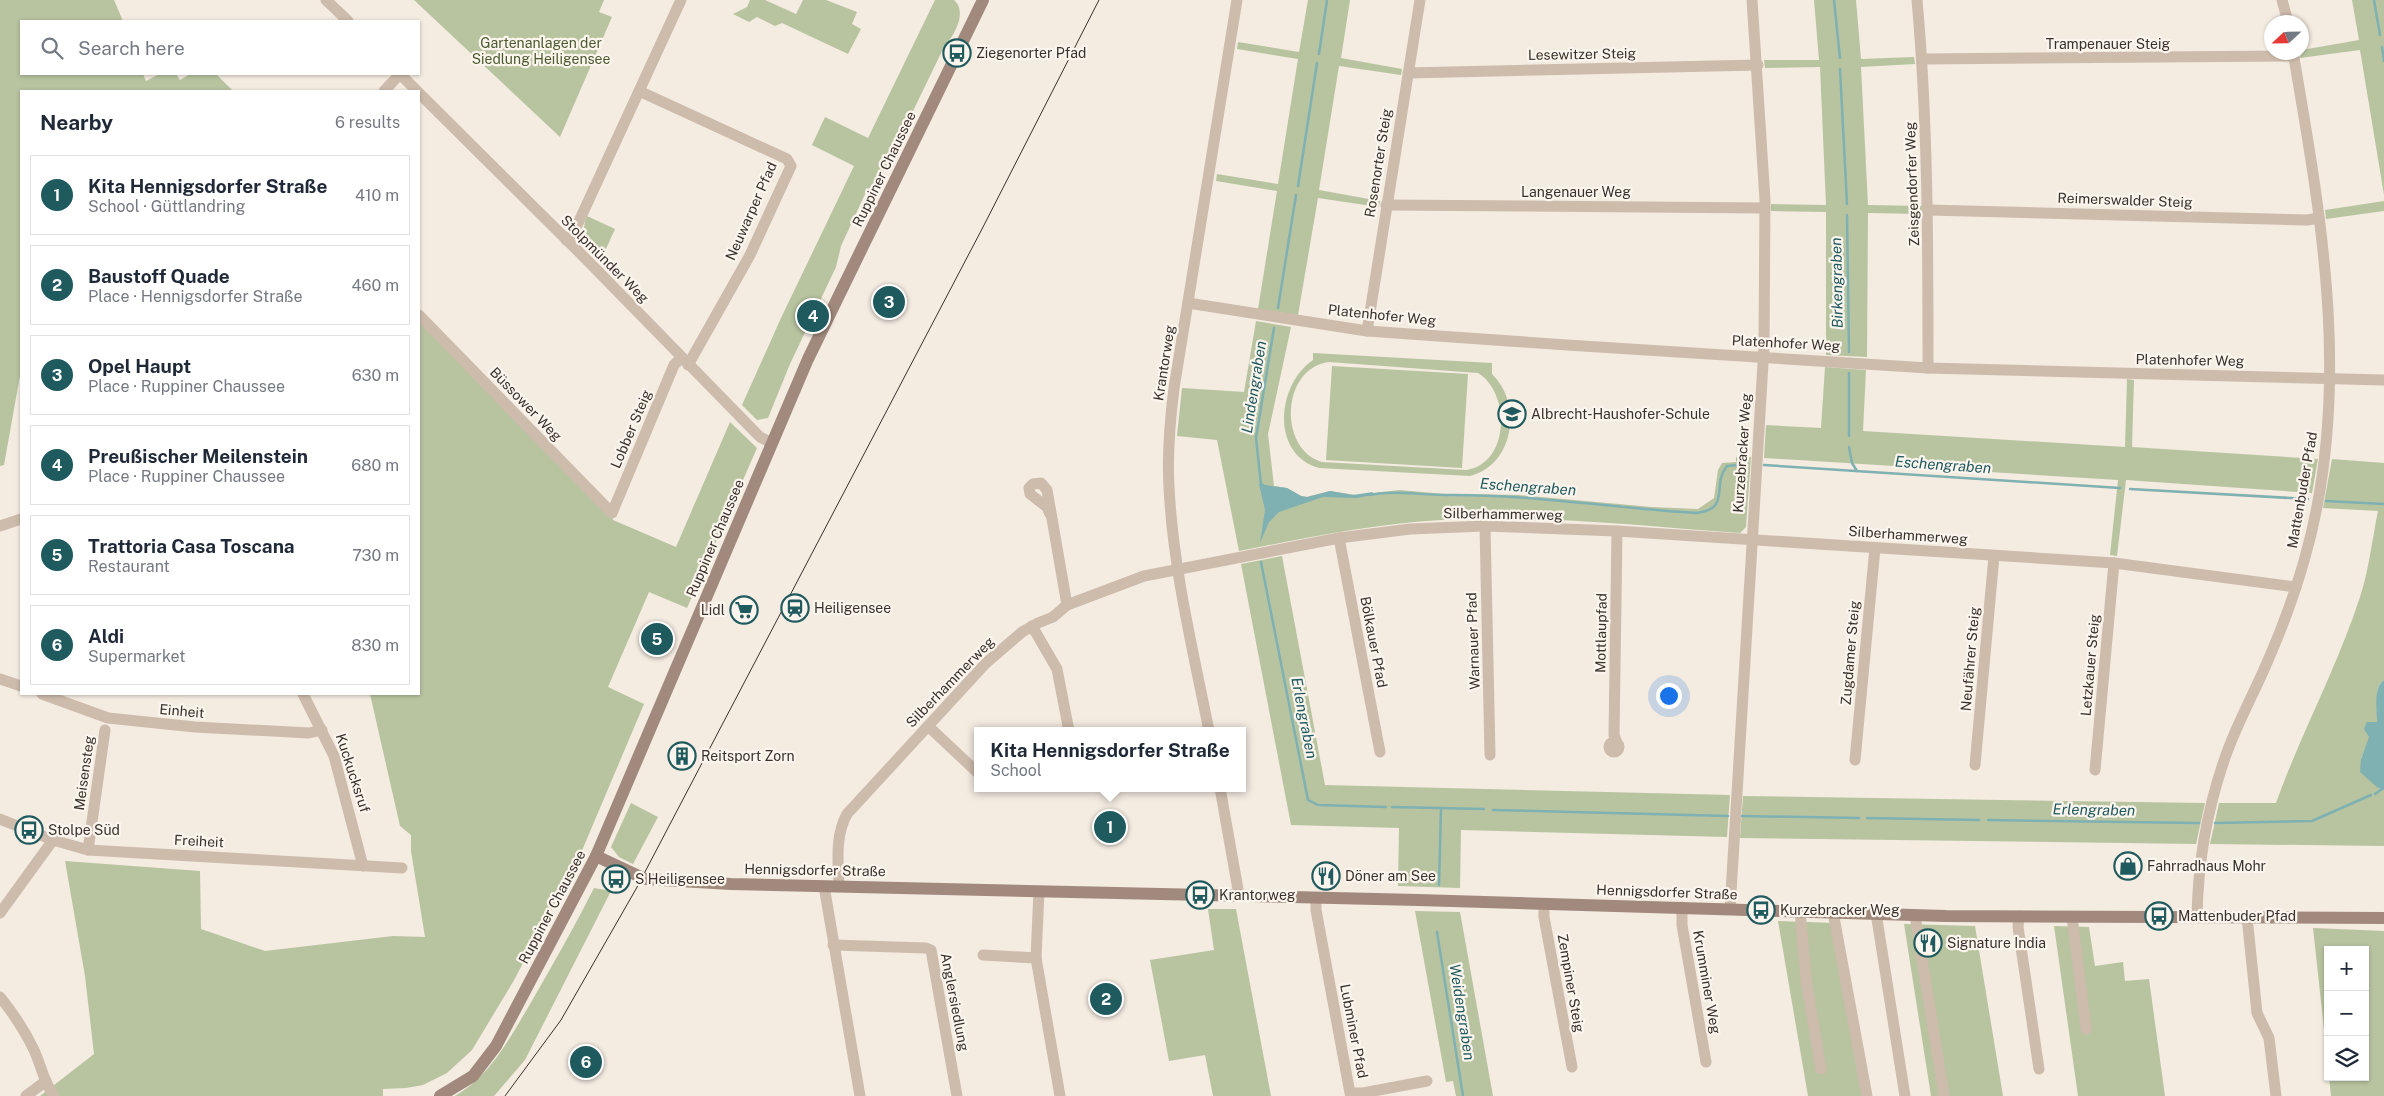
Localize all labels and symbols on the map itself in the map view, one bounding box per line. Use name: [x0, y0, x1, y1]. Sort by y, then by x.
north arrow: [2264, 15, 2309, 60]
park label: Gartenanlagen der Siedlung Heiligensee: [472, 35, 610, 67]
street label: Trampenauer Steig: [2046, 36, 2170, 52]
bus stop icon: Ziegenorter Pfad: [942, 38, 972, 68]
place label: Ziegenorter Pfad: [976, 45, 1086, 61]
street label: Lesewitzer Steig: [1528, 45, 1637, 63]
street label: Rosenorter Steig: [1362, 107, 1395, 219]
street label: Ruppiner Chaussee: [849, 109, 919, 229]
street label: Zeisgendorfer Weg: [1902, 121, 1922, 247]
street label: Neuwarper Pfad: [722, 159, 780, 263]
street label: Langenauer Weg: [1521, 184, 1631, 200]
street label: Reimerswalder Steig: [2057, 190, 2193, 210]
street label: Stolpmünder Weg: [558, 212, 652, 306]
water label: Birkengraben: [1827, 237, 1846, 329]
pin: 3: [873, 283, 905, 321]
pin: 4: [797, 297, 829, 335]
street label: Platenhofer Weg: [1327, 301, 1437, 329]
street label: Krantorweg: [1150, 324, 1178, 402]
street label: Platenhofer Weg: [1731, 332, 1841, 354]
water label: Lindengraben: [1238, 340, 1269, 434]
street label: Platenhofer Weg: [2135, 351, 2245, 369]
street label: Büssower Weg: [487, 364, 565, 444]
street label: Lobber Steig: [607, 387, 655, 471]
street label: Kurzebracker Weg: [1730, 392, 1754, 513]
school or university icon: Albrecht-Haushofer-Schule: [1497, 399, 1527, 429]
place label: Albrecht-Haushofer-Schule: [1531, 406, 1710, 422]
street label: Mattenbuder Pfad: [2284, 430, 2320, 550]
water label: Eschengraben: [1894, 453, 1992, 476]
water label: Eschengraben: [1479, 475, 1577, 498]
street label: Ruppiner Chaussee: [683, 477, 747, 599]
street label: Silberhammerweg: [1443, 505, 1563, 523]
street label: Silberhammerweg: [1848, 523, 1969, 547]
street label: Warnauer Pfad: [1463, 592, 1483, 690]
station icon: Heiligensee: [780, 593, 810, 623]
street label: Mottlaupfad: [1592, 593, 1610, 673]
supermarket icon: Lidl: [729, 595, 759, 625]
street label: Bölkauer Pfad: [1357, 595, 1391, 689]
place label: Heiligensee: [814, 600, 891, 616]
street label: Zugdamer Steig: [1837, 600, 1863, 706]
place label: Lidl: [701, 602, 725, 618]
street label: Neufährer Steig: [1957, 606, 1983, 712]
street label: Letzkauer Steig: [2078, 613, 2102, 717]
pin: 5: [641, 620, 673, 658]
street label: Silberhammerweg: [903, 633, 998, 731]
water label: Erlengraben: [1288, 676, 1321, 760]
your location: [1656, 683, 1682, 709]
street label: Einheit: [159, 701, 205, 721]
street label: Kuckucksruf: [333, 732, 373, 815]
street label: Meisensteg: [71, 734, 97, 811]
building icon: Reitsport Zorn: [667, 741, 697, 771]
place label: Reitsport Zorn: [701, 748, 795, 764]
water label: Erlengraben: [2053, 800, 2135, 819]
pin: 1: [1094, 808, 1126, 846]
bus stop icon: Stolpe Süd: [14, 815, 44, 845]
place label: Stolpe Süd: [48, 822, 120, 838]
street label: Freiheit: [174, 832, 224, 850]
street label: Ruppiner Chaussee: [515, 847, 589, 966]
shop icon: Fahrradhaus Mohr: [2113, 851, 2143, 881]
place label: Fahrradhaus Mohr: [2147, 858, 2266, 874]
street label: Hennigsdorfer Straße: [744, 861, 886, 879]
restaurant icon: Döner am See: [1311, 861, 1341, 891]
bus stop icon: S Heiligensee: [601, 864, 631, 894]
place label: Döner am See: [1345, 868, 1436, 884]
place label: S Heiligensee: [635, 871, 725, 887]
bus stop icon: Krantorweg: [1185, 880, 1215, 910]
street label: Hennigsdorfer Straße: [1596, 882, 1738, 902]
place label: Krantorweg: [1219, 887, 1296, 903]
bus stop icon: Kurzebracker Weg: [1746, 895, 1776, 925]
bus stop icon: Mattenbuder Pfad: [2144, 901, 2174, 931]
place label: Kurzebracker Weg: [1780, 902, 1900, 918]
place label: Mattenbuder Pfad: [2178, 908, 2296, 924]
restaurant icon: Signature India: [1913, 928, 1943, 958]
street label: Krumminer Weg: [1690, 929, 1724, 1035]
street label: Zempiner Steig: [1554, 932, 1588, 1034]
place label: Signature India: [1947, 935, 2046, 951]
street label: Anglersiedlung: [938, 951, 972, 1053]
water label: Weidengraben: [1446, 962, 1479, 1061]
pin: 2: [1090, 980, 1122, 1018]
street label: Lubminer Pfad: [1337, 982, 1371, 1080]
pin: 6: [570, 1043, 602, 1081]

